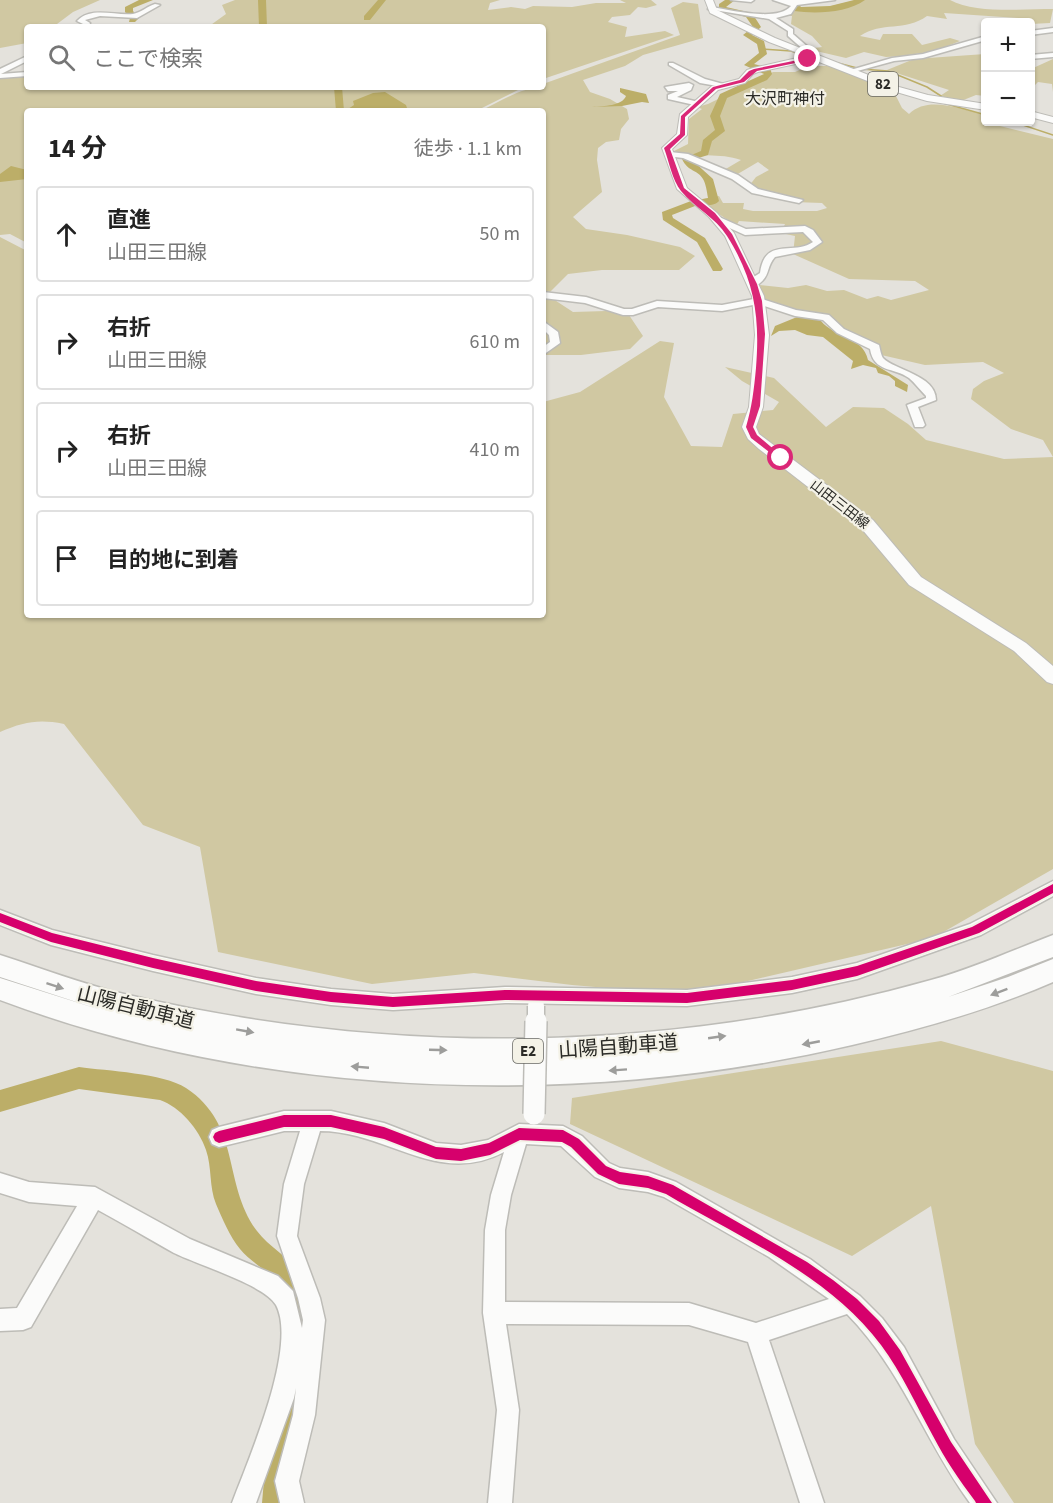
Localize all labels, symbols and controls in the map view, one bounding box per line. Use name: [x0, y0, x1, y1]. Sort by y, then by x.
map controls: [981, 18, 1035, 126]
button: +: [981, 18, 1035, 72]
search box: [24, 24, 546, 90]
icon: search: [45, 41, 78, 74]
text: ここで検索: [93, 43, 203, 75]
route end: [794, 45, 820, 71]
road number: 82: [868, 72, 898, 96]
button: −: [981, 72, 1035, 126]
district label: 大沢町神付: [745, 88, 825, 110]
text: 14 分: [48, 130, 107, 167]
text: 徒歩 · 1.1 km: [414, 135, 522, 163]
text: 直進: [107, 204, 151, 236]
icon: ahead: [50, 218, 83, 251]
text: 50 m: [480, 220, 520, 248]
text: 山田三田線: [107, 239, 207, 267]
text: 右折: [107, 312, 151, 344]
icon: right: [50, 326, 83, 359]
text: 610 m: [470, 328, 520, 356]
text: 山田三田線: [107, 347, 207, 375]
text: 右折: [107, 420, 151, 452]
icon: right: [50, 434, 83, 467]
text: 410 m: [470, 436, 520, 464]
route start: [767, 444, 793, 470]
text: 山田三田線: [107, 455, 207, 483]
street label: 山田三田線: [806, 475, 873, 534]
icon: arrive: [50, 542, 83, 575]
text: 目的地に到着: [107, 544, 239, 576]
street label: 山陽自動車道: [74, 980, 197, 1036]
one-way arrow: [46, 981, 64, 991]
one-way arrow: [989, 987, 1007, 997]
one-way arrow: [235, 1026, 254, 1035]
street label: 山陽自動車道: [557, 1029, 679, 1065]
one-way arrow: [707, 1033, 726, 1042]
road number: E2: [513, 1039, 543, 1063]
one-way arrow: [801, 1039, 820, 1048]
one-way arrow: [429, 1046, 448, 1055]
one-way arrow: [350, 1062, 369, 1072]
one-way arrow: [608, 1065, 627, 1074]

